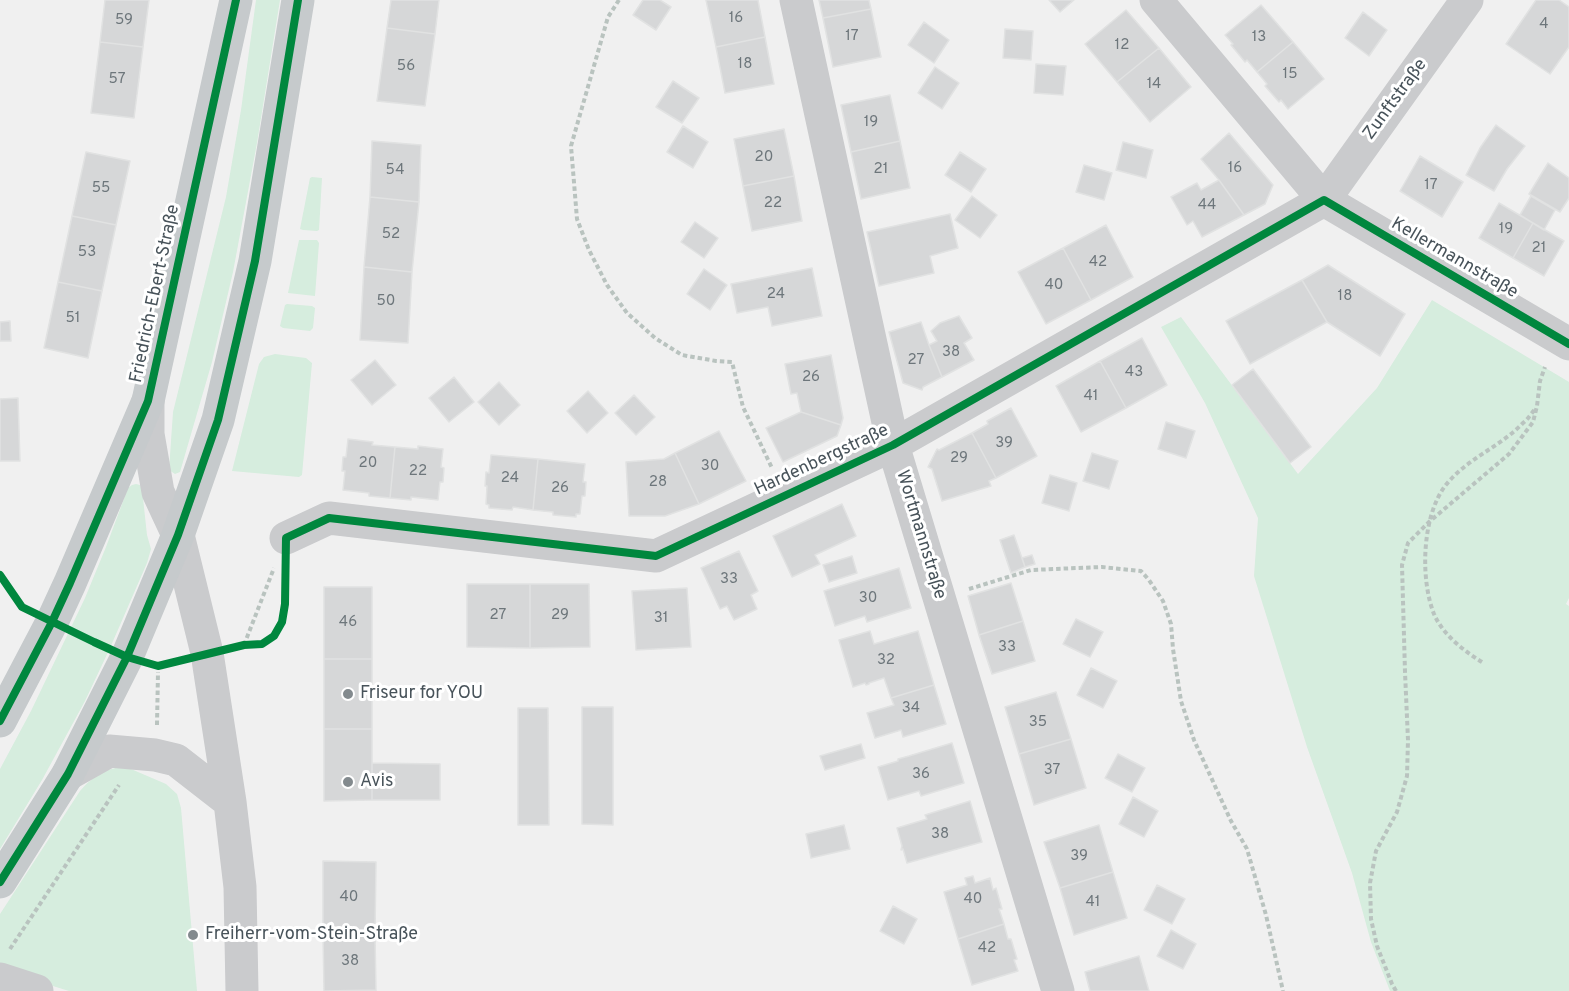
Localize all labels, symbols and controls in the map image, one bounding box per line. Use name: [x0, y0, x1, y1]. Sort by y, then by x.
house number: 16: [729, 10, 743, 28]
house number: 59: [115, 12, 133, 30]
house number: 4: [1539, 16, 1549, 34]
house number: 17: [845, 28, 859, 46]
house number: 13: [1252, 29, 1266, 47]
house number: 12: [1115, 37, 1129, 55]
street label: Zunftstraße: [1359, 55, 1433, 145]
house number: 18: [738, 56, 752, 74]
house number: 56: [397, 58, 415, 76]
house number: 15: [1283, 66, 1297, 84]
house number: 57: [109, 71, 125, 89]
house number: 14: [1147, 76, 1161, 94]
house number: 19: [864, 114, 878, 132]
house number: 20: [755, 149, 773, 167]
house number: 16: [1228, 160, 1242, 178]
house number: 21: [874, 161, 888, 179]
house number: 54: [386, 162, 404, 180]
house number: 17: [1424, 177, 1438, 195]
house number: 55: [92, 180, 110, 198]
house number: 22: [764, 195, 782, 213]
house number: 44: [1198, 197, 1216, 215]
street label: Friedrich-Ebert-Straße: [127, 203, 185, 385]
street label: Kellermannstraße: [1387, 214, 1521, 304]
house number: 19: [1499, 221, 1513, 239]
house number: 52: [382, 226, 400, 244]
house number: 21: [1532, 240, 1546, 258]
house number: 53: [78, 244, 96, 262]
house number: 42: [1089, 254, 1107, 272]
house number: 40: [1045, 277, 1063, 295]
house number: 24: [767, 286, 785, 304]
house number: 18: [1338, 288, 1352, 306]
house number: 50: [377, 293, 395, 311]
house number: 51: [66, 310, 80, 328]
house number: 38: [942, 344, 960, 362]
house number: 27: [908, 352, 924, 370]
house number: 43: [1125, 364, 1143, 382]
house number: 26: [802, 369, 820, 387]
house number: 41: [1084, 388, 1098, 406]
street label: Hardenbergstraße: [752, 420, 892, 502]
house number: 39: [995, 435, 1013, 453]
house number: 29: [950, 450, 968, 468]
house number: 20: [359, 455, 377, 473]
house number: 30: [701, 458, 719, 476]
house number: 22: [409, 463, 427, 481]
street label: Wortmannstraße: [890, 468, 950, 602]
house number: 24: [501, 470, 519, 488]
house number: 28: [649, 474, 667, 492]
house number: 26: [551, 480, 569, 498]
house number: 33: [720, 571, 738, 589]
house number: 30: [859, 590, 877, 608]
house number: 27: [490, 607, 506, 625]
house number: 29: [551, 607, 569, 625]
house number: 31: [654, 610, 668, 628]
house number: 46: [339, 614, 357, 632]
house number: 33: [998, 639, 1016, 657]
house number: 32: [877, 652, 895, 670]
place label: Friseur for YOU: [360, 683, 483, 705]
marker: Friseur for YOU: [341, 687, 355, 701]
house number: 34: [902, 700, 920, 718]
house number: 35: [1029, 714, 1047, 732]
house number: 37: [1044, 762, 1060, 780]
house number: 36: [912, 766, 930, 784]
place label: Avis: [360, 771, 394, 793]
marker: Avis: [341, 775, 355, 789]
house number: 38: [931, 826, 949, 844]
house number: 39: [1070, 848, 1088, 866]
house number: 40: [340, 889, 358, 907]
house number: 40: [964, 891, 982, 909]
house number: 41: [1086, 894, 1100, 912]
place label: Freiherr-vom-Stein-Straße: [205, 924, 418, 946]
marker: Freiherr-vom-Stein-Straße: [186, 928, 200, 942]
house number: 42: [978, 940, 996, 958]
house number: 38: [341, 953, 359, 971]

